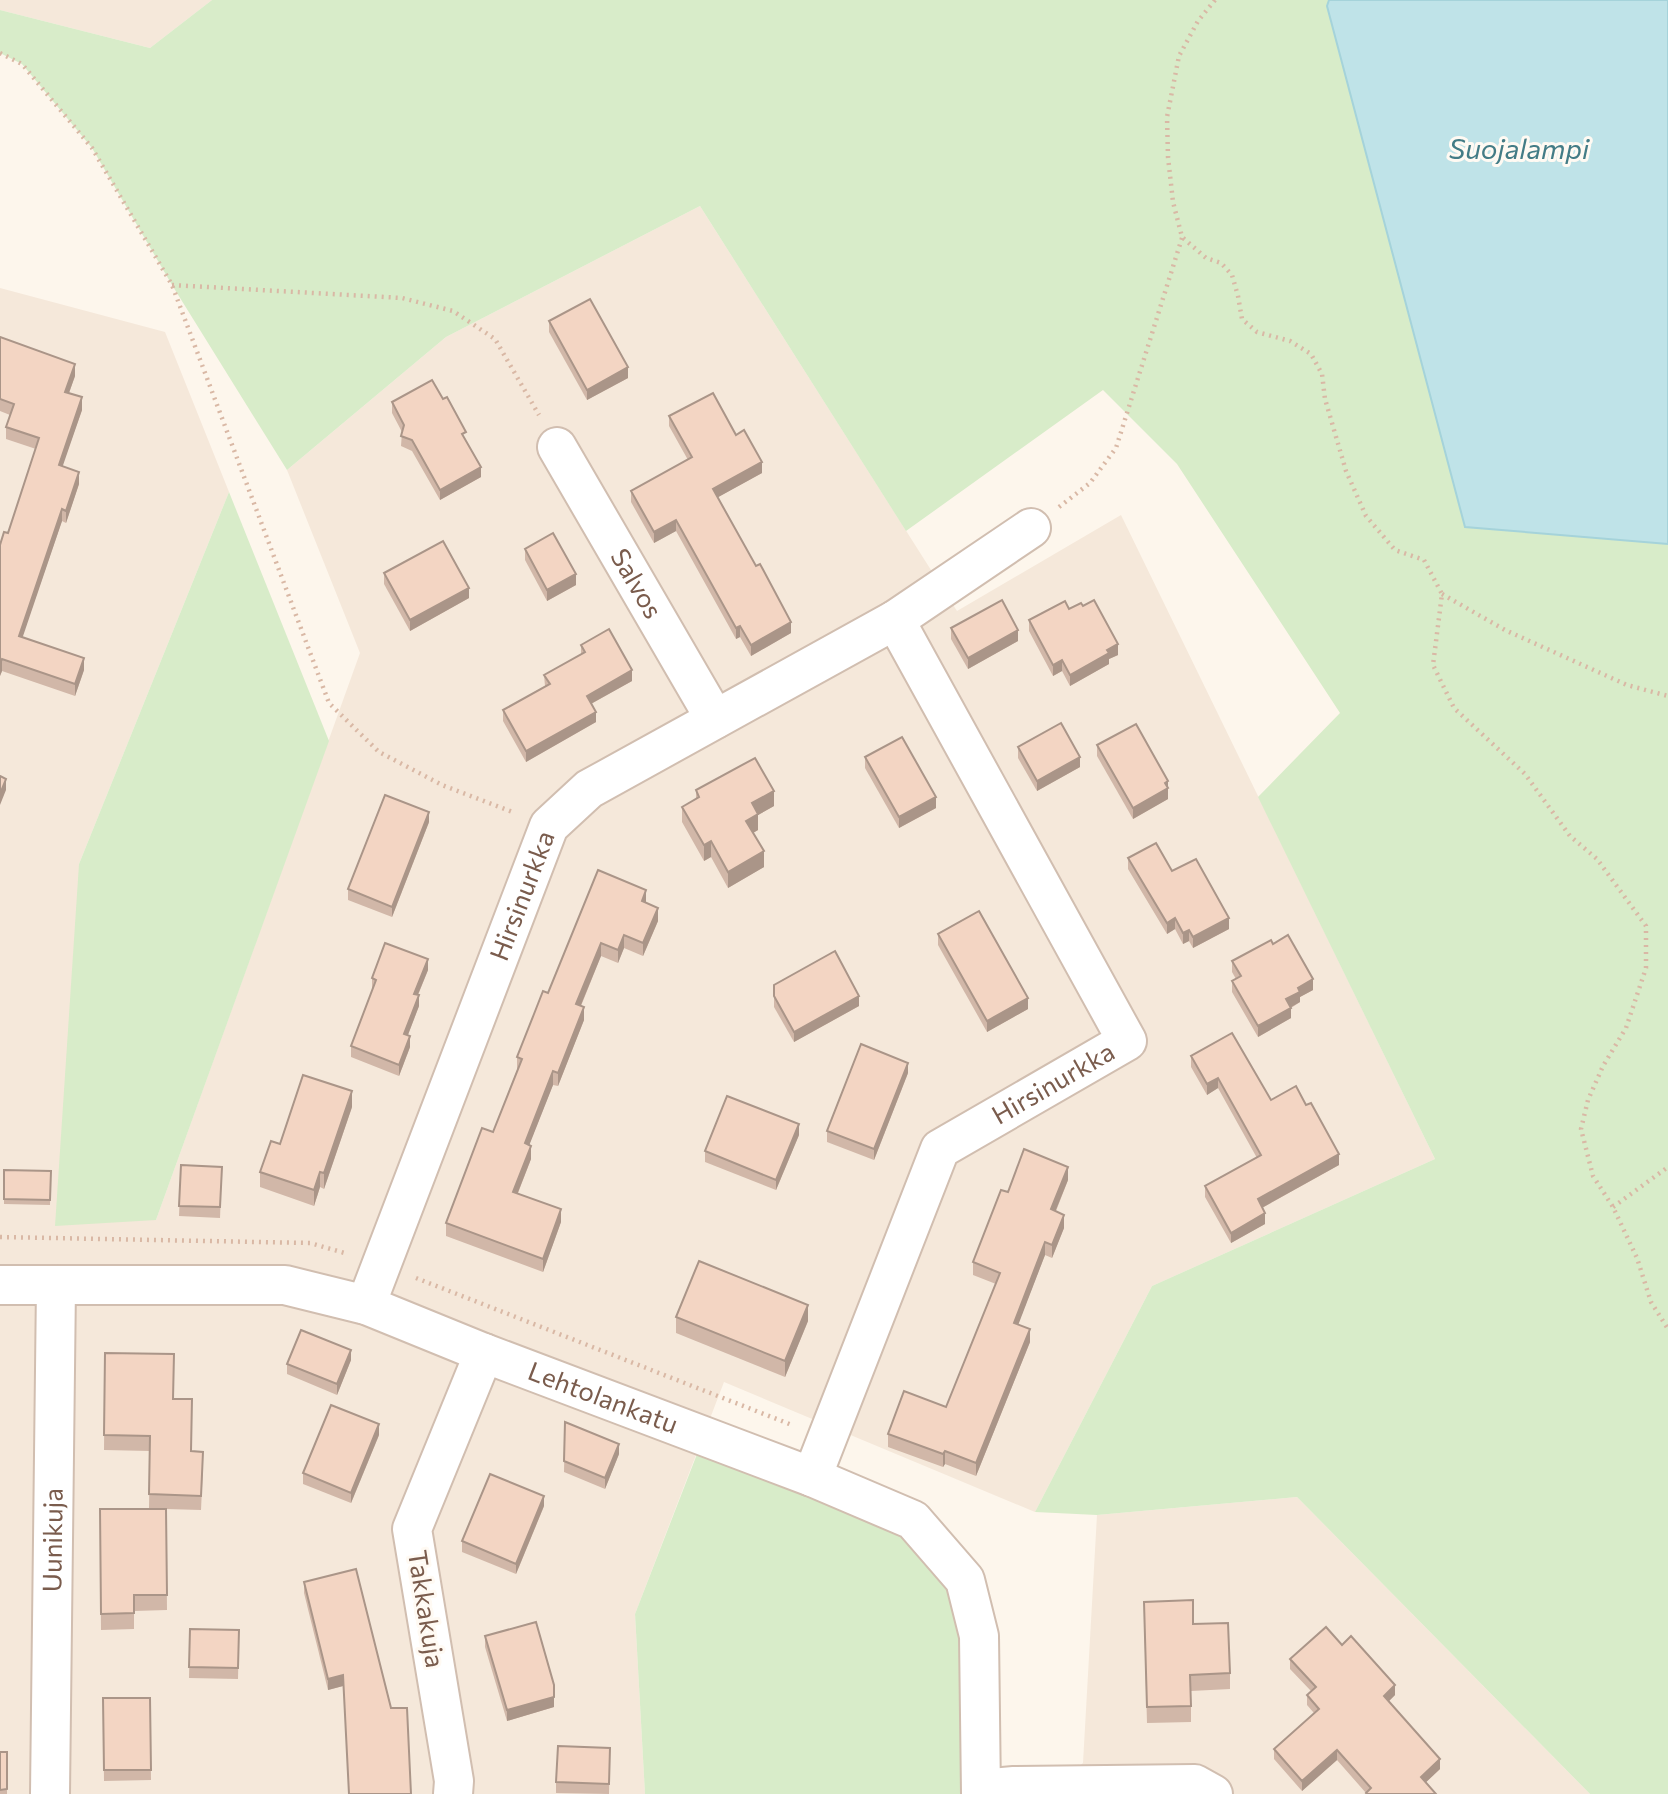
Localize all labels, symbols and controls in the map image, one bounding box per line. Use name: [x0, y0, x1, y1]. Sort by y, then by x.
water label: Suojalampi: [1449, 131, 1590, 165]
street label: Salvos: [605, 542, 670, 623]
street label: Hirsinurkka: [482, 826, 560, 965]
street label: Hirsinurkka: [986, 1035, 1119, 1130]
street label: Lehtolankatu: [524, 1354, 683, 1439]
street label: Uunikuja: [35, 1488, 68, 1592]
street label: Takkakuja: [403, 1548, 452, 1670]

